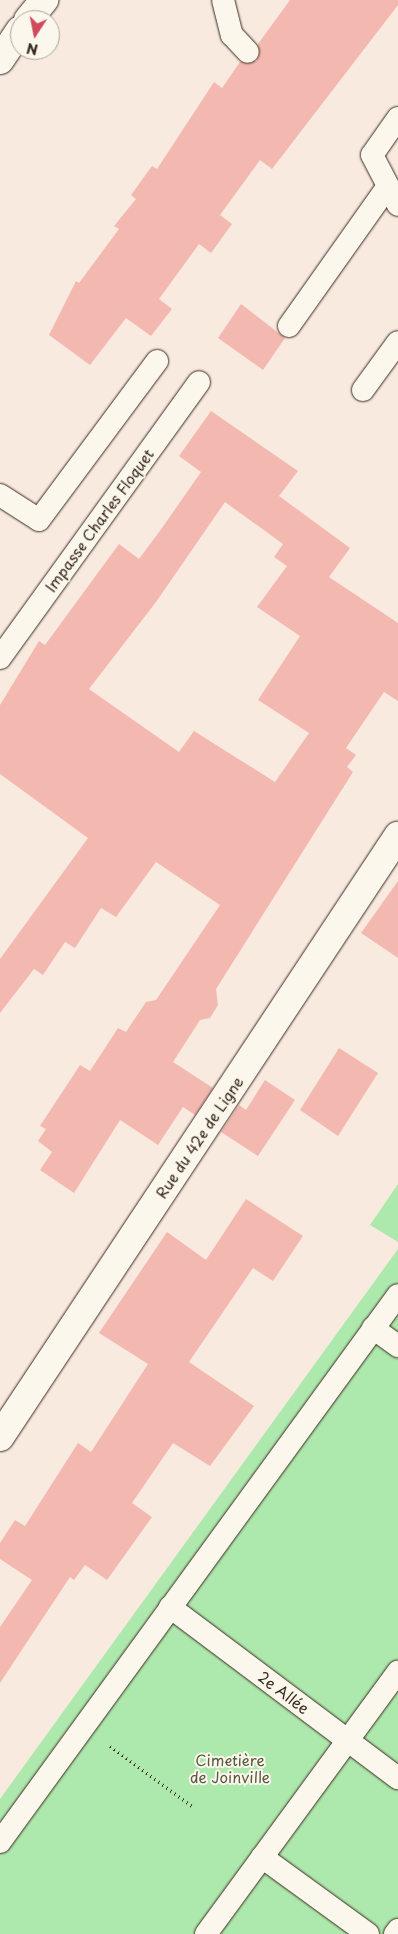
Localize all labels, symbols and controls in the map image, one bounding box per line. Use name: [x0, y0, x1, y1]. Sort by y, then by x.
north arrow: [10, 10, 60, 60]
text: N: [25, 38, 40, 61]
street label: Impasse Charles Floquet: [40, 444, 158, 596]
street label: Rue du 42e de Ligne: [150, 1071, 248, 1203]
street label: 2e Allée: [255, 1667, 313, 1717]
park label: Cimetière de Joinville: [190, 1750, 270, 1785]

